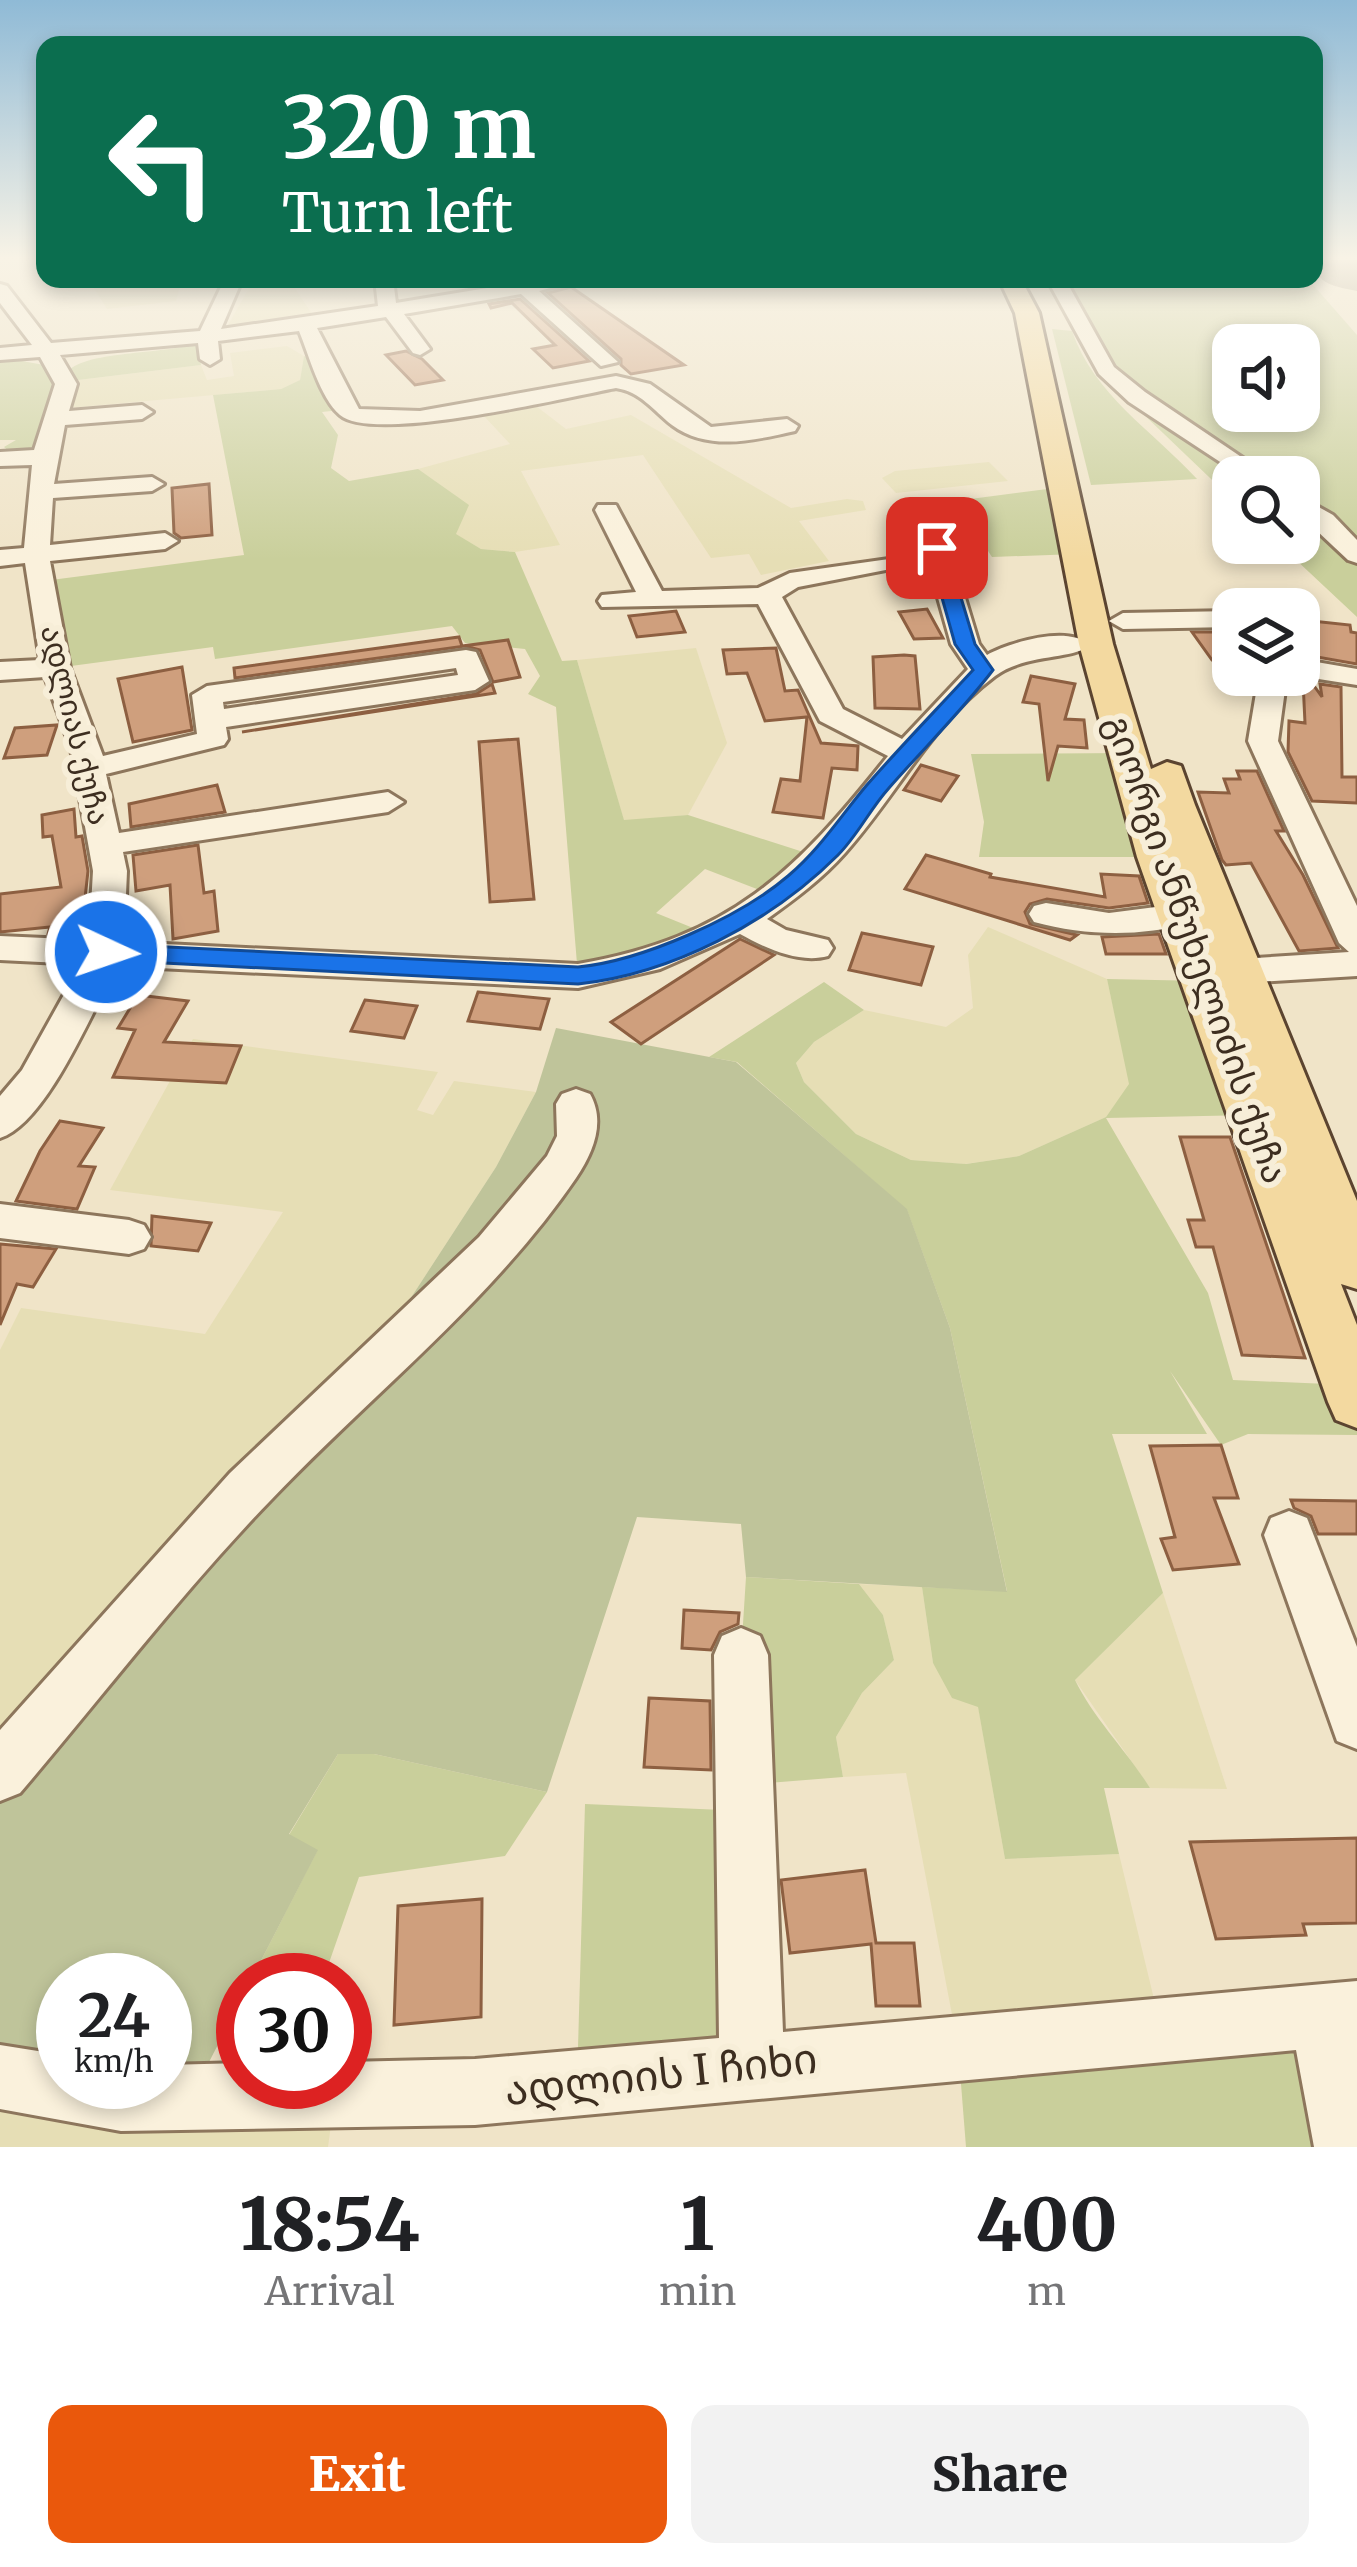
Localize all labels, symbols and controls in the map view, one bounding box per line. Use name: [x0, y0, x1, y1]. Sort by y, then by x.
text: 320 m: [282, 75, 536, 181]
icon: left: [84, 84, 240, 240]
text: Turn left: [282, 179, 513, 247]
map controls: [1212, 324, 1320, 696]
button: sound: [1212, 324, 1320, 432]
button: search: [1212, 456, 1320, 564]
pin: [886, 497, 988, 599]
icon: arrive: [904, 515, 970, 581]
button: layers: [1212, 588, 1320, 696]
street label: ადლიას ქუჩა: [33, 621, 119, 829]
street label: გიორგი ანწუხელიძის ქუჩა: [1095, 709, 1298, 1189]
position arrow: [43, 889, 169, 1015]
speed limit sign: 30: [216, 1953, 372, 2109]
text: 24: [78, 1978, 150, 2053]
street label: ადლიის I ჩიხი: [502, 2032, 820, 2116]
text: km/h: [74, 2042, 154, 2080]
text: 18:54: [239, 2179, 420, 2270]
text: 1: [681, 2179, 714, 2270]
text: 400: [976, 2179, 1118, 2270]
text: Arrival: [264, 2267, 395, 2316]
text: min: [659, 2267, 736, 2316]
text: m: [1027, 2267, 1066, 2316]
button: Exit: [48, 2405, 667, 2543]
button: Share: [691, 2405, 1309, 2543]

